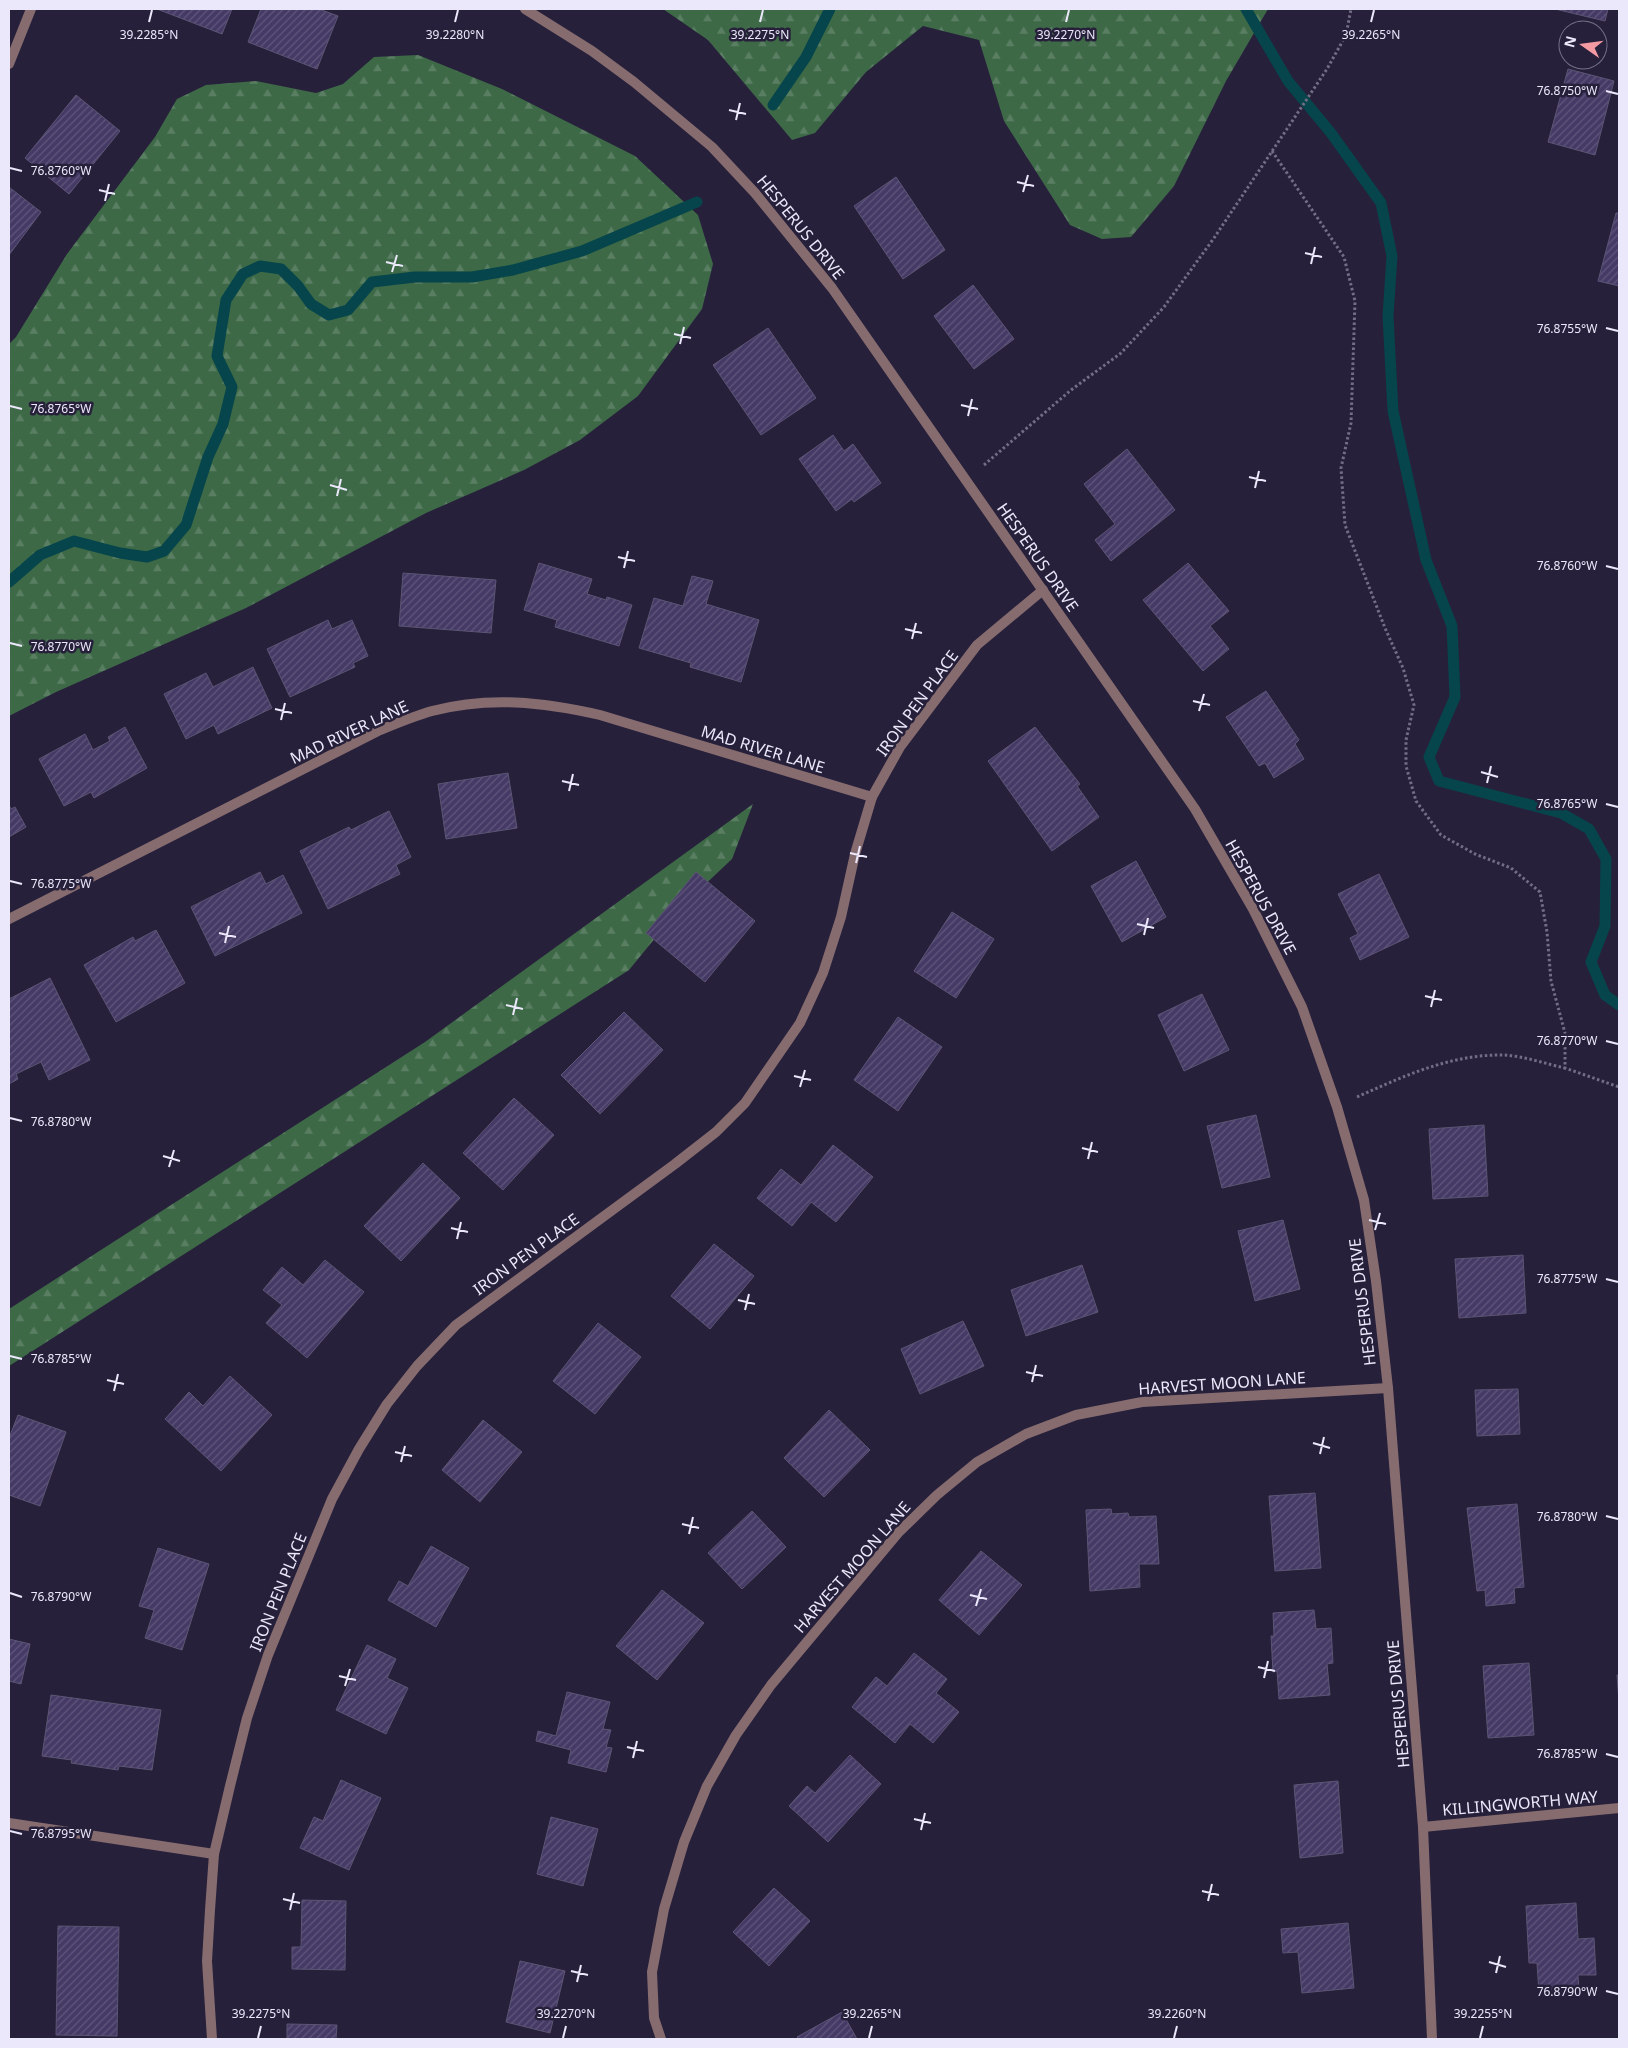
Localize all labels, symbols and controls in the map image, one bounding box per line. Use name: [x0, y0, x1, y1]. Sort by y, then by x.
north arrow: [1558, 20, 1608, 70]
text: 39.2285°N: [120, 26, 178, 43]
text: 39.2280°N: [426, 26, 484, 43]
text: 39.2275°N: [731, 26, 789, 43]
text: 39.2270°N: [1037, 26, 1095, 43]
text: 39.2265°N: [1342, 26, 1400, 43]
text: N: [1559, 34, 1580, 50]
text: 76.8750°W: [1537, 82, 1597, 99]
text: 76.8760°W: [31, 162, 91, 179]
street label: HESPERUS DRIVE: [752, 170, 850, 284]
text: 76.8755°W: [1537, 320, 1597, 337]
text: 76.8765°W: [31, 400, 91, 417]
street label: HESPERUS DRIVE: [992, 498, 1084, 616]
text: 76.8760°W: [1537, 557, 1597, 574]
text: 76.8770°W: [31, 638, 91, 655]
street label: IRON PEN PLACE: [871, 646, 963, 760]
street label: MAD RIVER LANE: [286, 695, 412, 769]
street label: MAD RIVER LANE: [698, 720, 828, 778]
text: 76.8765°W: [1537, 795, 1597, 812]
street label: HESPERUS DRIVE: [1220, 836, 1302, 958]
text: 76.8775°W: [31, 875, 91, 892]
text: 76.8770°W: [1537, 1032, 1597, 1049]
text: 76.8780°W: [31, 1113, 91, 1130]
street label: IRON PEN PLACE: [469, 1208, 583, 1300]
street label: HESPERUS DRIVE: [1343, 1237, 1381, 1367]
text: 76.8775°W: [1537, 1270, 1597, 1287]
text: 76.8785°W: [31, 1350, 91, 1367]
street label: HARVEST MOON LANE: [1138, 1366, 1306, 1400]
street label: HARVEST MOON LANE: [789, 1496, 915, 1638]
text: 76.8780°W: [1537, 1508, 1597, 1525]
street label: IRON PEN PLACE: [244, 1529, 312, 1655]
text: 76.8790°W: [31, 1588, 91, 1605]
street label: HESPERUS DRIVE: [1381, 1639, 1415, 1769]
text: 76.8785°W: [1537, 1745, 1597, 1762]
street label: KILLINGWORTH WAY: [1441, 1785, 1600, 1821]
text: 76.8795°W: [31, 1825, 91, 1842]
text: 76.8790°W: [1537, 1983, 1597, 2000]
text: 39.2275°N: [232, 2005, 290, 2022]
text: 39.2270°N: [537, 2005, 595, 2022]
text: 39.2265°N: [843, 2005, 901, 2022]
text: 39.2260°N: [1148, 2005, 1206, 2022]
text: 39.2255°N: [1454, 2005, 1512, 2022]

